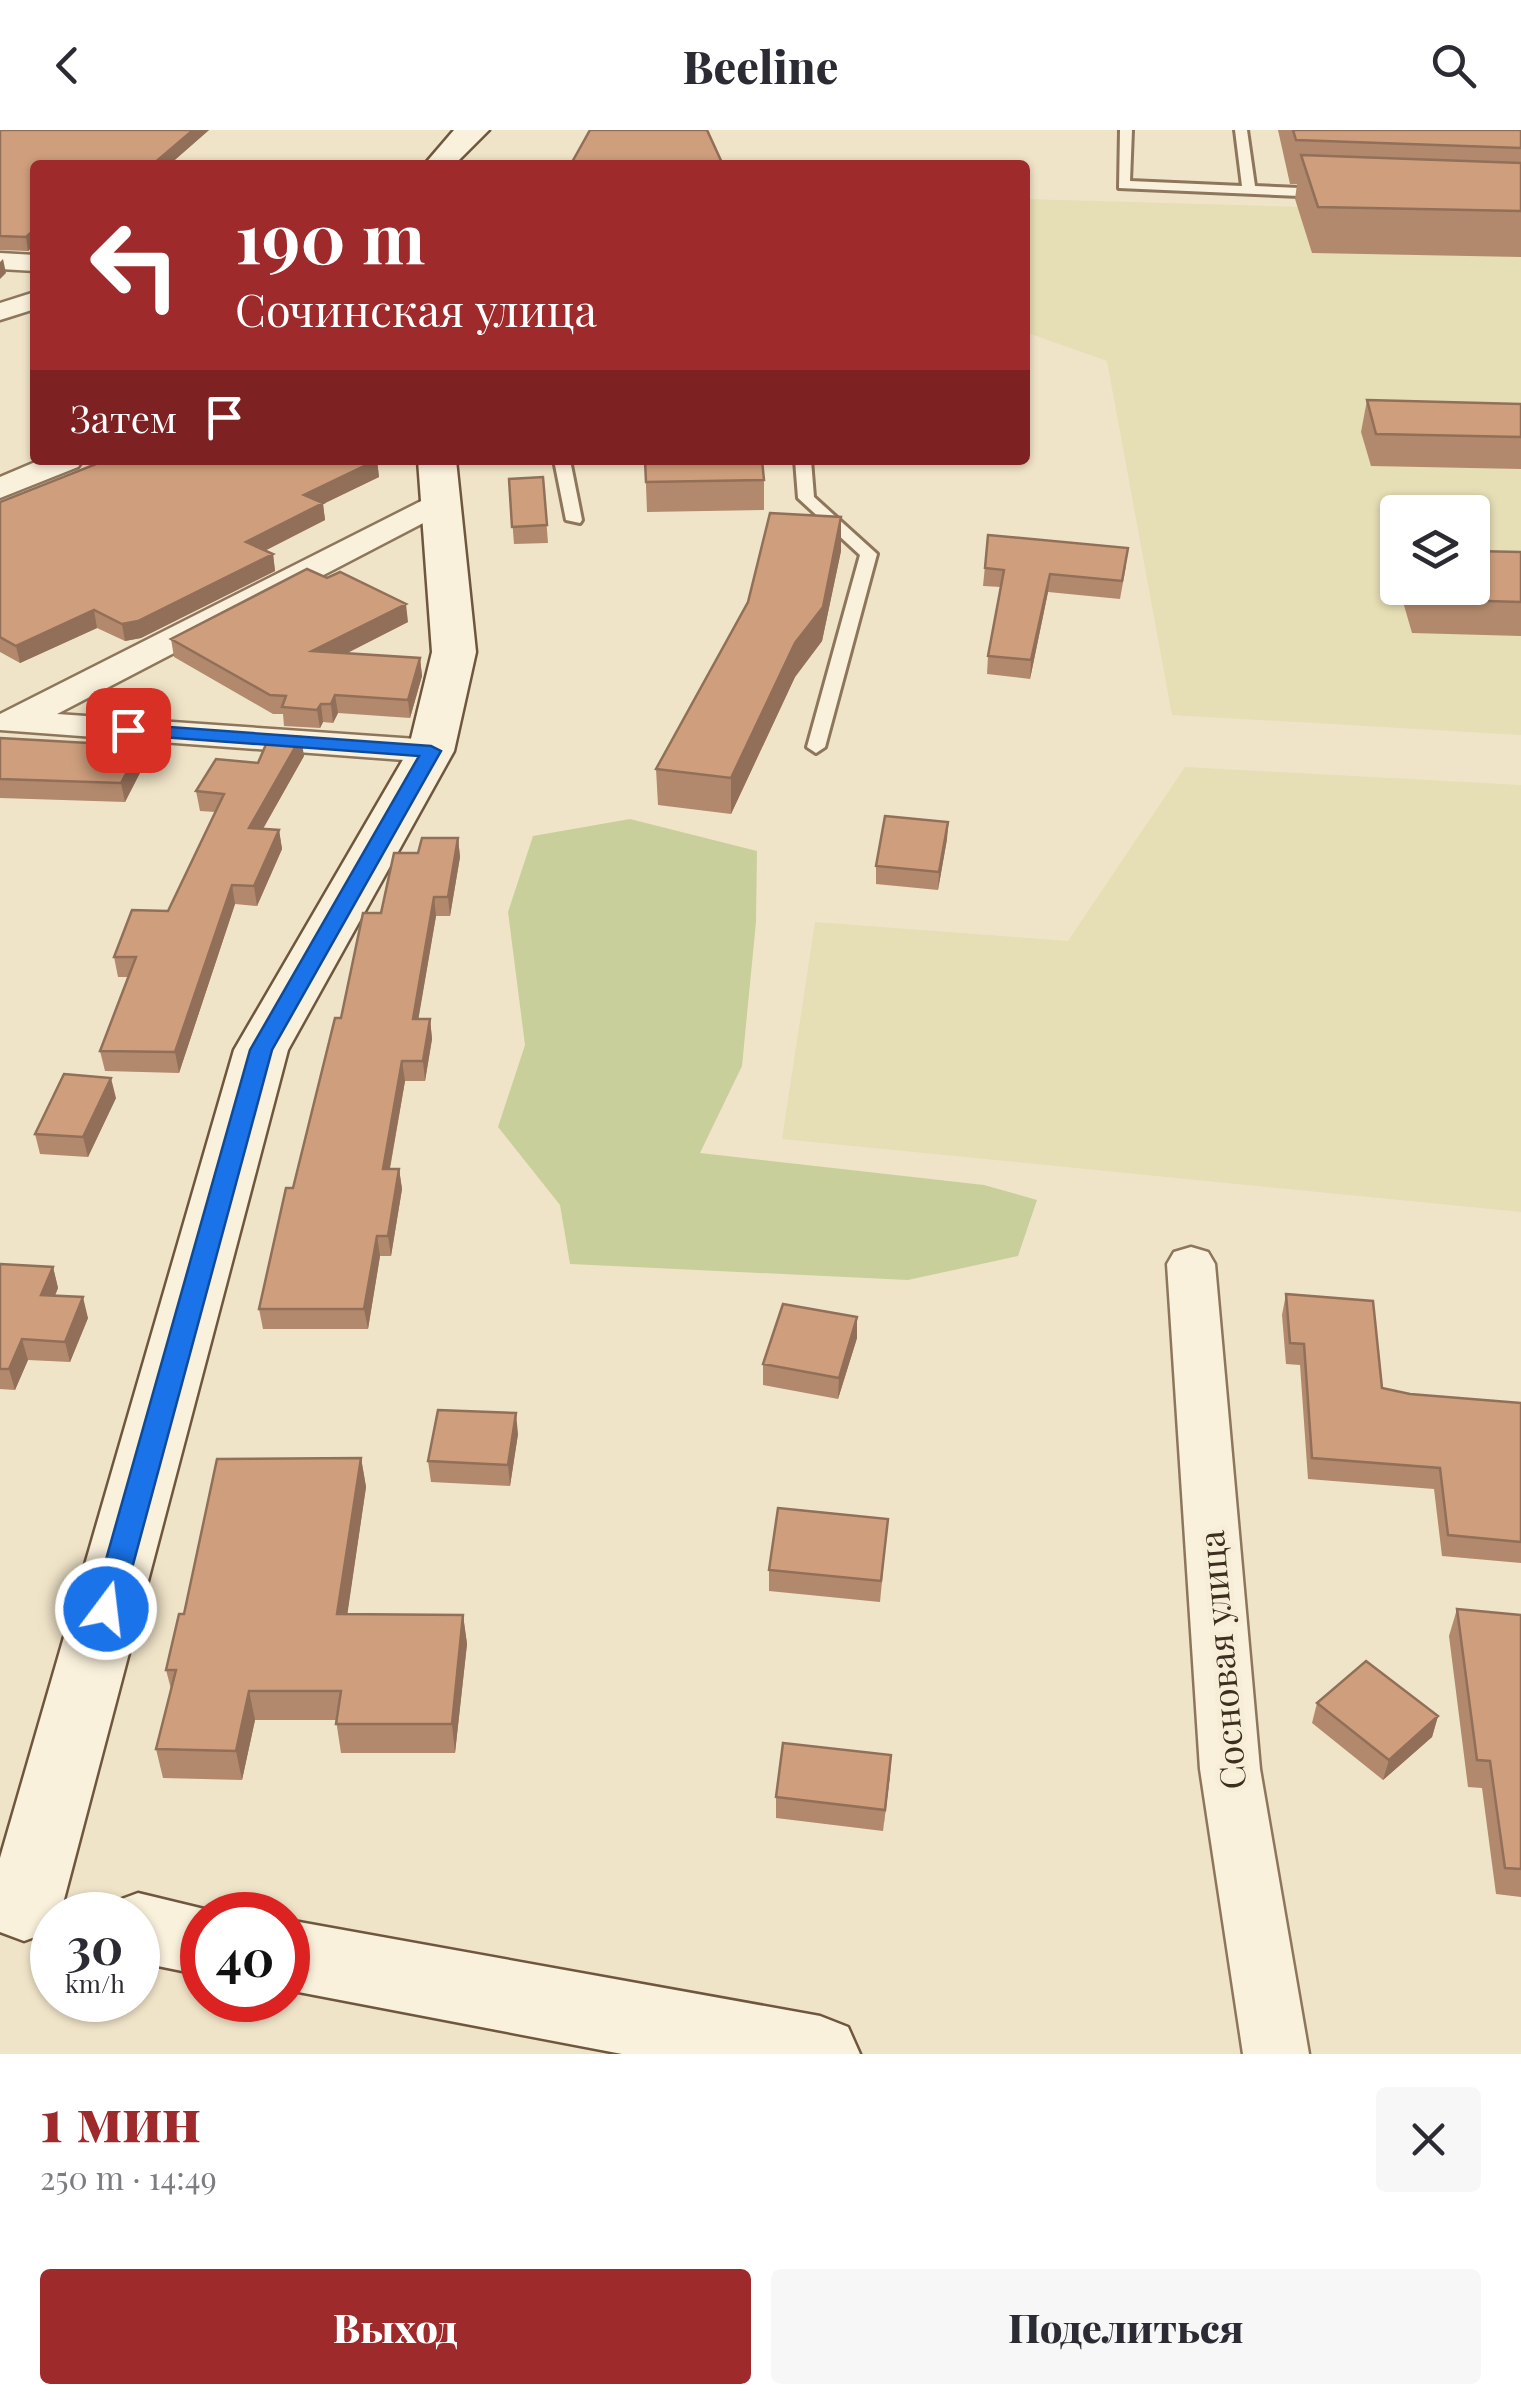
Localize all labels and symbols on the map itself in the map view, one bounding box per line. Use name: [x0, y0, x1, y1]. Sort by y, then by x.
pin: [86, 688, 171, 773]
street label: Сосновая улица: [1186, 1528, 1255, 1791]
position arrow: [54, 1557, 158, 1661]
speed limit sign: 40: [180, 1892, 310, 2022]

